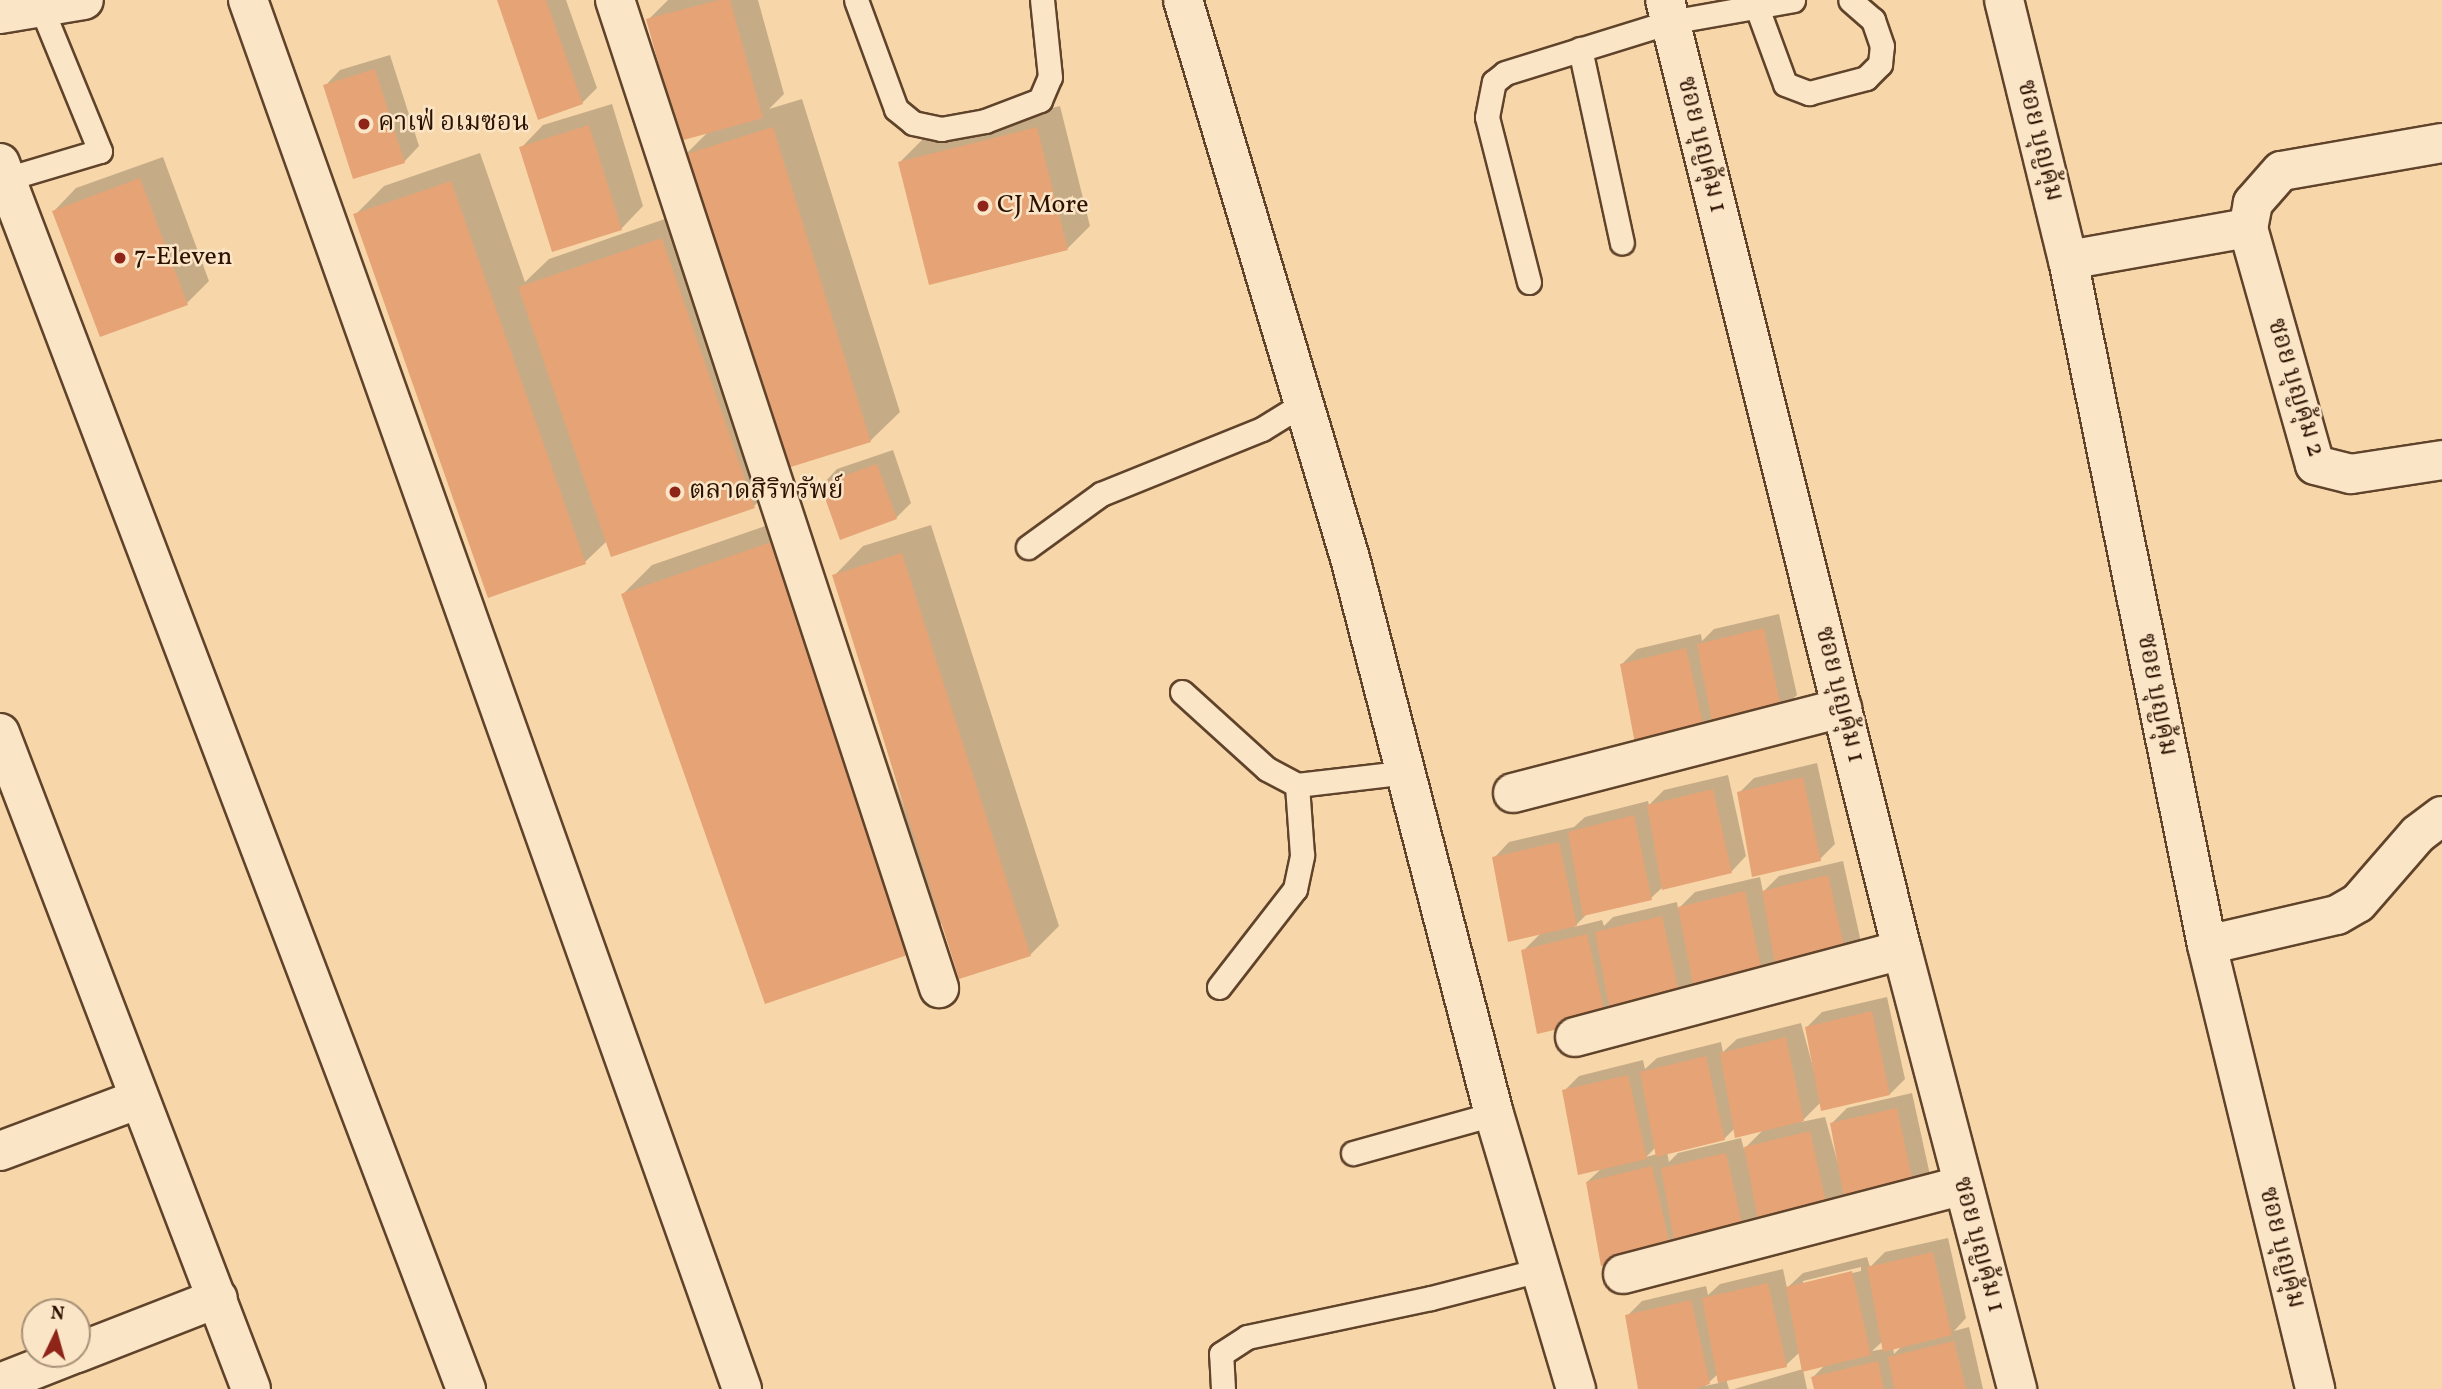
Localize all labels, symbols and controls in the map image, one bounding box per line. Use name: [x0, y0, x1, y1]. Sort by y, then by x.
street label: ซอย บุญคุ้ม 1: [1669, 74, 1733, 216]
street label: ซอย บุญคุ้ม: [2009, 77, 2069, 205]
place label: คาเฟ่ อเมซอน: [378, 108, 529, 140]
marker: คาเฟ่ อเมซอน: [356, 116, 372, 132]
place label: CJ More: [997, 190, 1088, 222]
marker: CJ More: [975, 198, 991, 214]
place label: 7-Eleven: [134, 242, 232, 274]
marker: 7-Eleven: [112, 250, 128, 266]
street label: ซอย บุญคุ้ม 2: [2259, 315, 2331, 461]
place label: ตลาดสิริทรัพย์: [689, 476, 844, 508]
marker: ตลาดสิริทรัพย์: [667, 484, 683, 500]
street label: ซอย บุญคุ้ม 1: [1807, 624, 1871, 766]
street label: ซอย บุญคุ้ม: [2129, 631, 2183, 759]
street label: ซอย บุญคุ้ม 1: [1945, 1174, 2011, 1316]
street label: ซอย บุญคุ้ม: [2251, 1184, 2311, 1312]
north arrow: [21, 1298, 91, 1368]
text: N: [50, 1301, 66, 1328]

